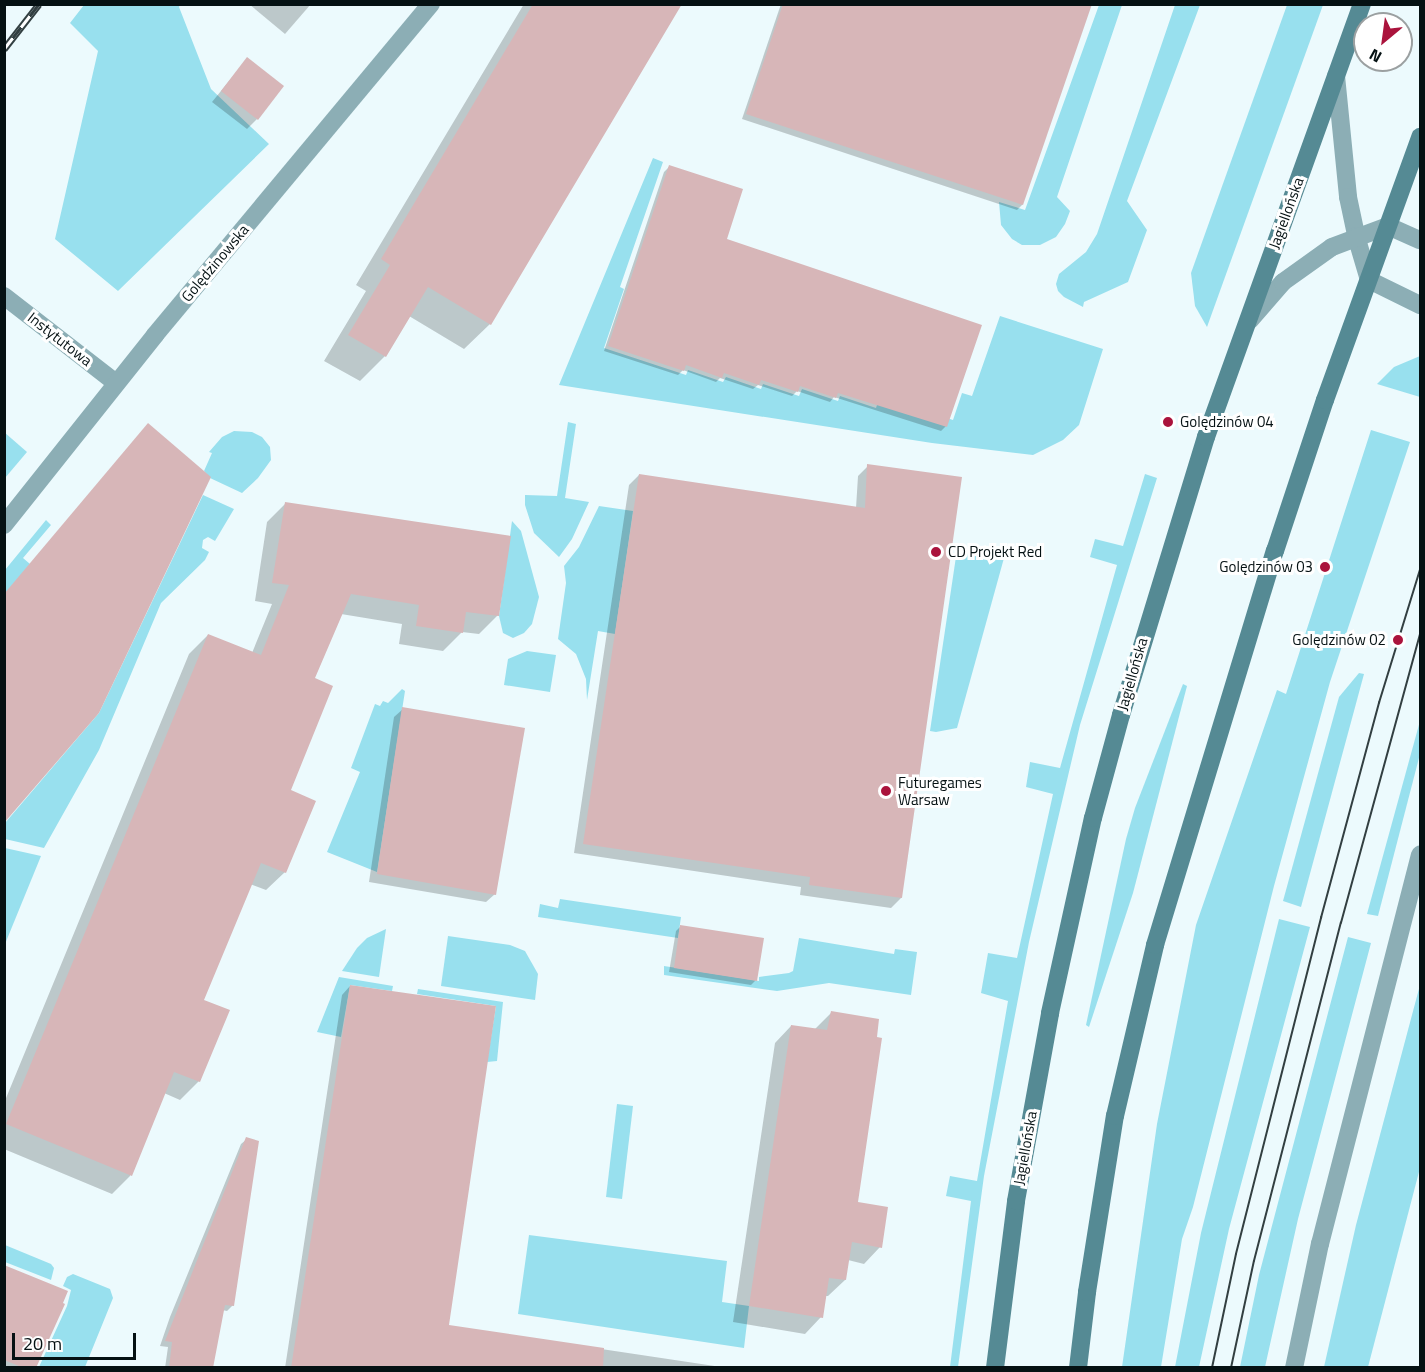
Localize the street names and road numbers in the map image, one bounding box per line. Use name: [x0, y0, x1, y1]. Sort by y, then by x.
street label: Jagiellońska: [1265, 175, 1307, 251]
street label: Golędzinowska: [178, 221, 252, 305]
street label: Instytutowa: [24, 308, 96, 370]
street label: Jagiellońska: [1113, 635, 1151, 713]
street label: Jagiellońska: [1010, 1110, 1040, 1186]

